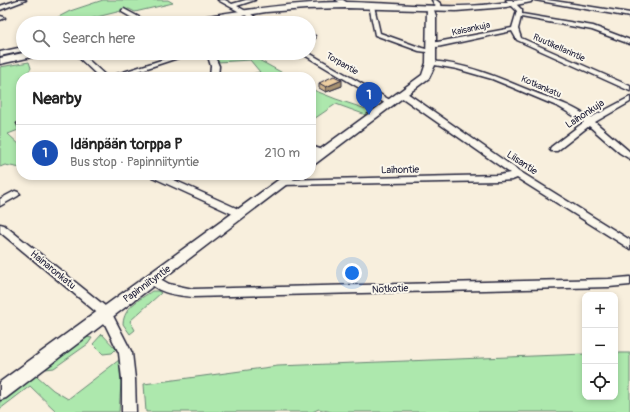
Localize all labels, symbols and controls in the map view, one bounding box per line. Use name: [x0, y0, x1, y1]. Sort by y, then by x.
search box: [16, 16, 316, 60]
street label: Kaisankuja: [451, 20, 491, 38]
icon: search: [30, 27, 52, 49]
text: Search here: [62, 29, 135, 48]
street label: Ruutikellarintie: [531, 32, 587, 65]
street label: Torpantie: [324, 50, 361, 78]
street label: Kotkankatu: [519, 74, 563, 101]
pin: 1: [356, 82, 382, 115]
text: Nearby: [32, 88, 81, 109]
street label: Laihonkuja: [563, 97, 607, 131]
text: Idänpään torppa P: [70, 135, 182, 154]
text: 1: [42, 145, 48, 161]
text: 210 m: [264, 145, 300, 161]
street label: Liisantie: [504, 148, 540, 178]
text: Bus stop · Papinniityntie: [70, 154, 199, 170]
street label: Laihontie: [381, 164, 419, 176]
street label: Hainaronkatu: [28, 248, 78, 292]
street label: Papinniityntie: [121, 263, 173, 305]
your location: [342, 263, 362, 283]
street label: Notkotie: [372, 282, 408, 296]
map controls: [582, 292, 618, 400]
button: +: [582, 292, 618, 328]
button: −: [582, 328, 618, 364]
button: locate: [582, 364, 618, 400]

